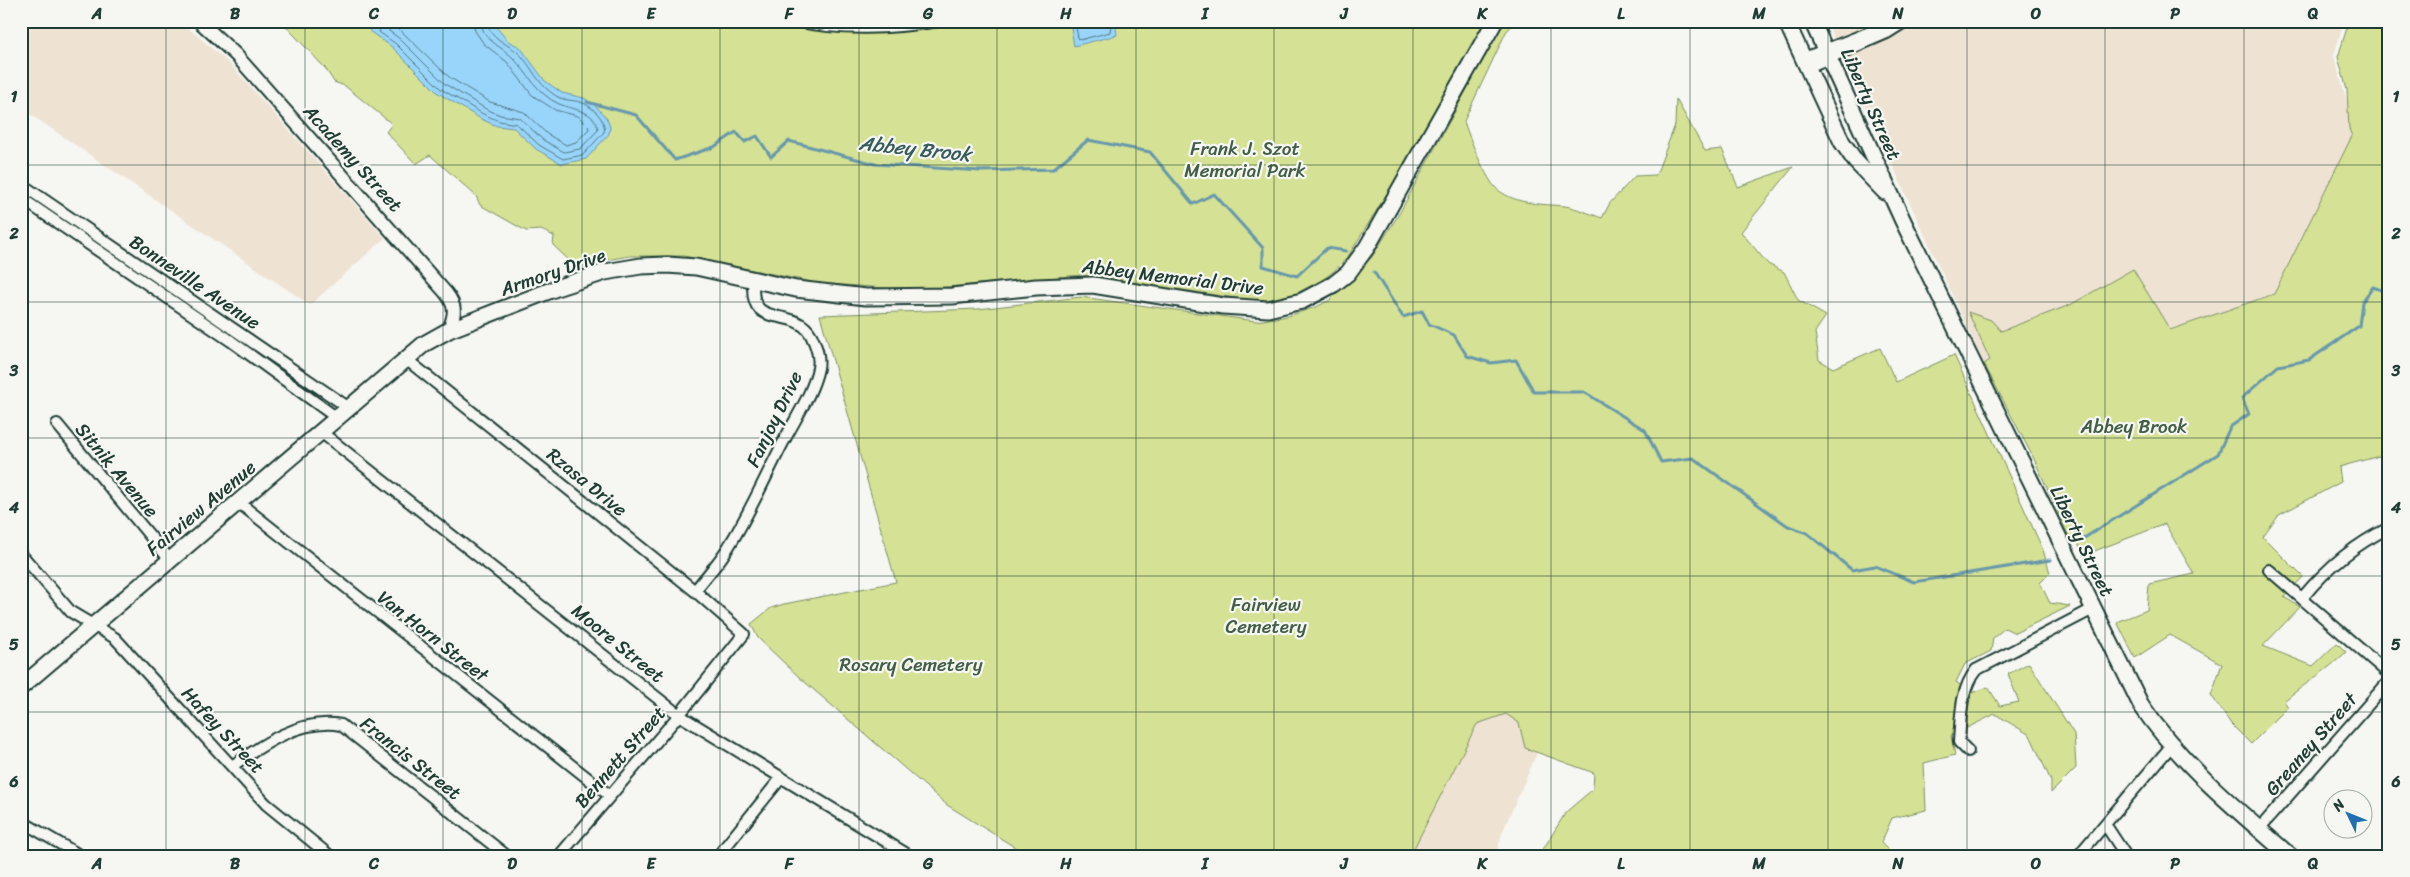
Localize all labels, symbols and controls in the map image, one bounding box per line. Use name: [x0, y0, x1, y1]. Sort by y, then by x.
text: A: [91, 0, 102, 28]
text: B: [230, 0, 241, 28]
text: C: [368, 0, 380, 28]
text: D: [507, 0, 517, 28]
text: E: [647, 0, 657, 28]
text: F: [784, 0, 795, 28]
text: G: [922, 0, 934, 28]
text: H: [1059, 0, 1072, 28]
text: I: [1201, 0, 1210, 28]
text: J: [1339, 0, 1349, 28]
text: K: [1476, 0, 1488, 28]
text: L: [1617, 0, 1625, 28]
text: M: [1751, 0, 1766, 28]
text: N: [1891, 0, 1904, 28]
text: O: [2030, 0, 2042, 28]
text: P: [2170, 0, 2180, 28]
text: Q: [2307, 0, 2319, 28]
street label: Liberty Street: [1831, 42, 1911, 166]
text: 1: [11, 82, 18, 111]
text: 1: [2393, 82, 2400, 111]
street label: Academy Street: [294, 95, 411, 220]
water label: Abbey Brook: [856, 126, 975, 173]
park label: Frank J. Szot Memorial Park: [1184, 132, 1306, 187]
text: 2: [8, 219, 19, 248]
text: 2: [2390, 219, 2401, 248]
street label: Bonneville Avenue: [122, 226, 268, 339]
street label: Armory Drive: [495, 239, 610, 306]
street label: Abbey Memorial Drive: [1079, 249, 1266, 305]
text: 3: [9, 356, 19, 385]
text: 3: [2391, 356, 2401, 385]
street label: Fanjoy Drive: [736, 365, 812, 473]
park label: Abbey Brook: [2080, 410, 2187, 443]
street label: Sitnik Avenue: [67, 415, 167, 525]
street label: Rzasa Drive: [539, 439, 635, 525]
street label: Fairview Avenue: [138, 451, 264, 564]
street label: Liberty Street: [2041, 480, 2123, 602]
text: 4: [8, 493, 19, 522]
text: 4: [2390, 493, 2401, 522]
street label: Van Horn Street: [370, 582, 497, 691]
park label: Fairview Cemetery: [1225, 588, 1307, 643]
street label: Moore Street: [564, 595, 672, 691]
text: 5: [9, 630, 19, 659]
text: 5: [2391, 630, 2401, 659]
park label: Rosary Cemetery: [839, 648, 983, 681]
street label: Hafey Street: [173, 678, 273, 782]
street label: Greaney Street: [2256, 684, 2366, 803]
street label: Bennett Street: [566, 698, 674, 816]
street label: Francis Street: [353, 708, 469, 808]
text: 6: [8, 767, 19, 796]
text: 6: [2390, 767, 2401, 796]
north arrow: [2322, 790, 2372, 840]
text: N: [2326, 793, 2352, 818]
text: A: [91, 849, 102, 877]
text: B: [230, 849, 241, 877]
text: C: [368, 849, 380, 877]
text: D: [507, 849, 517, 877]
text: E: [647, 849, 657, 877]
text: F: [784, 849, 795, 877]
text: G: [922, 849, 934, 877]
text: H: [1059, 849, 1072, 877]
text: I: [1201, 849, 1210, 877]
text: J: [1339, 849, 1349, 877]
text: K: [1476, 849, 1488, 877]
text: L: [1617, 849, 1625, 877]
text: M: [1751, 849, 1766, 877]
text: N: [1891, 849, 1904, 877]
text: O: [2030, 849, 2042, 877]
text: P: [2170, 849, 2180, 877]
text: Q: [2307, 849, 2319, 877]

